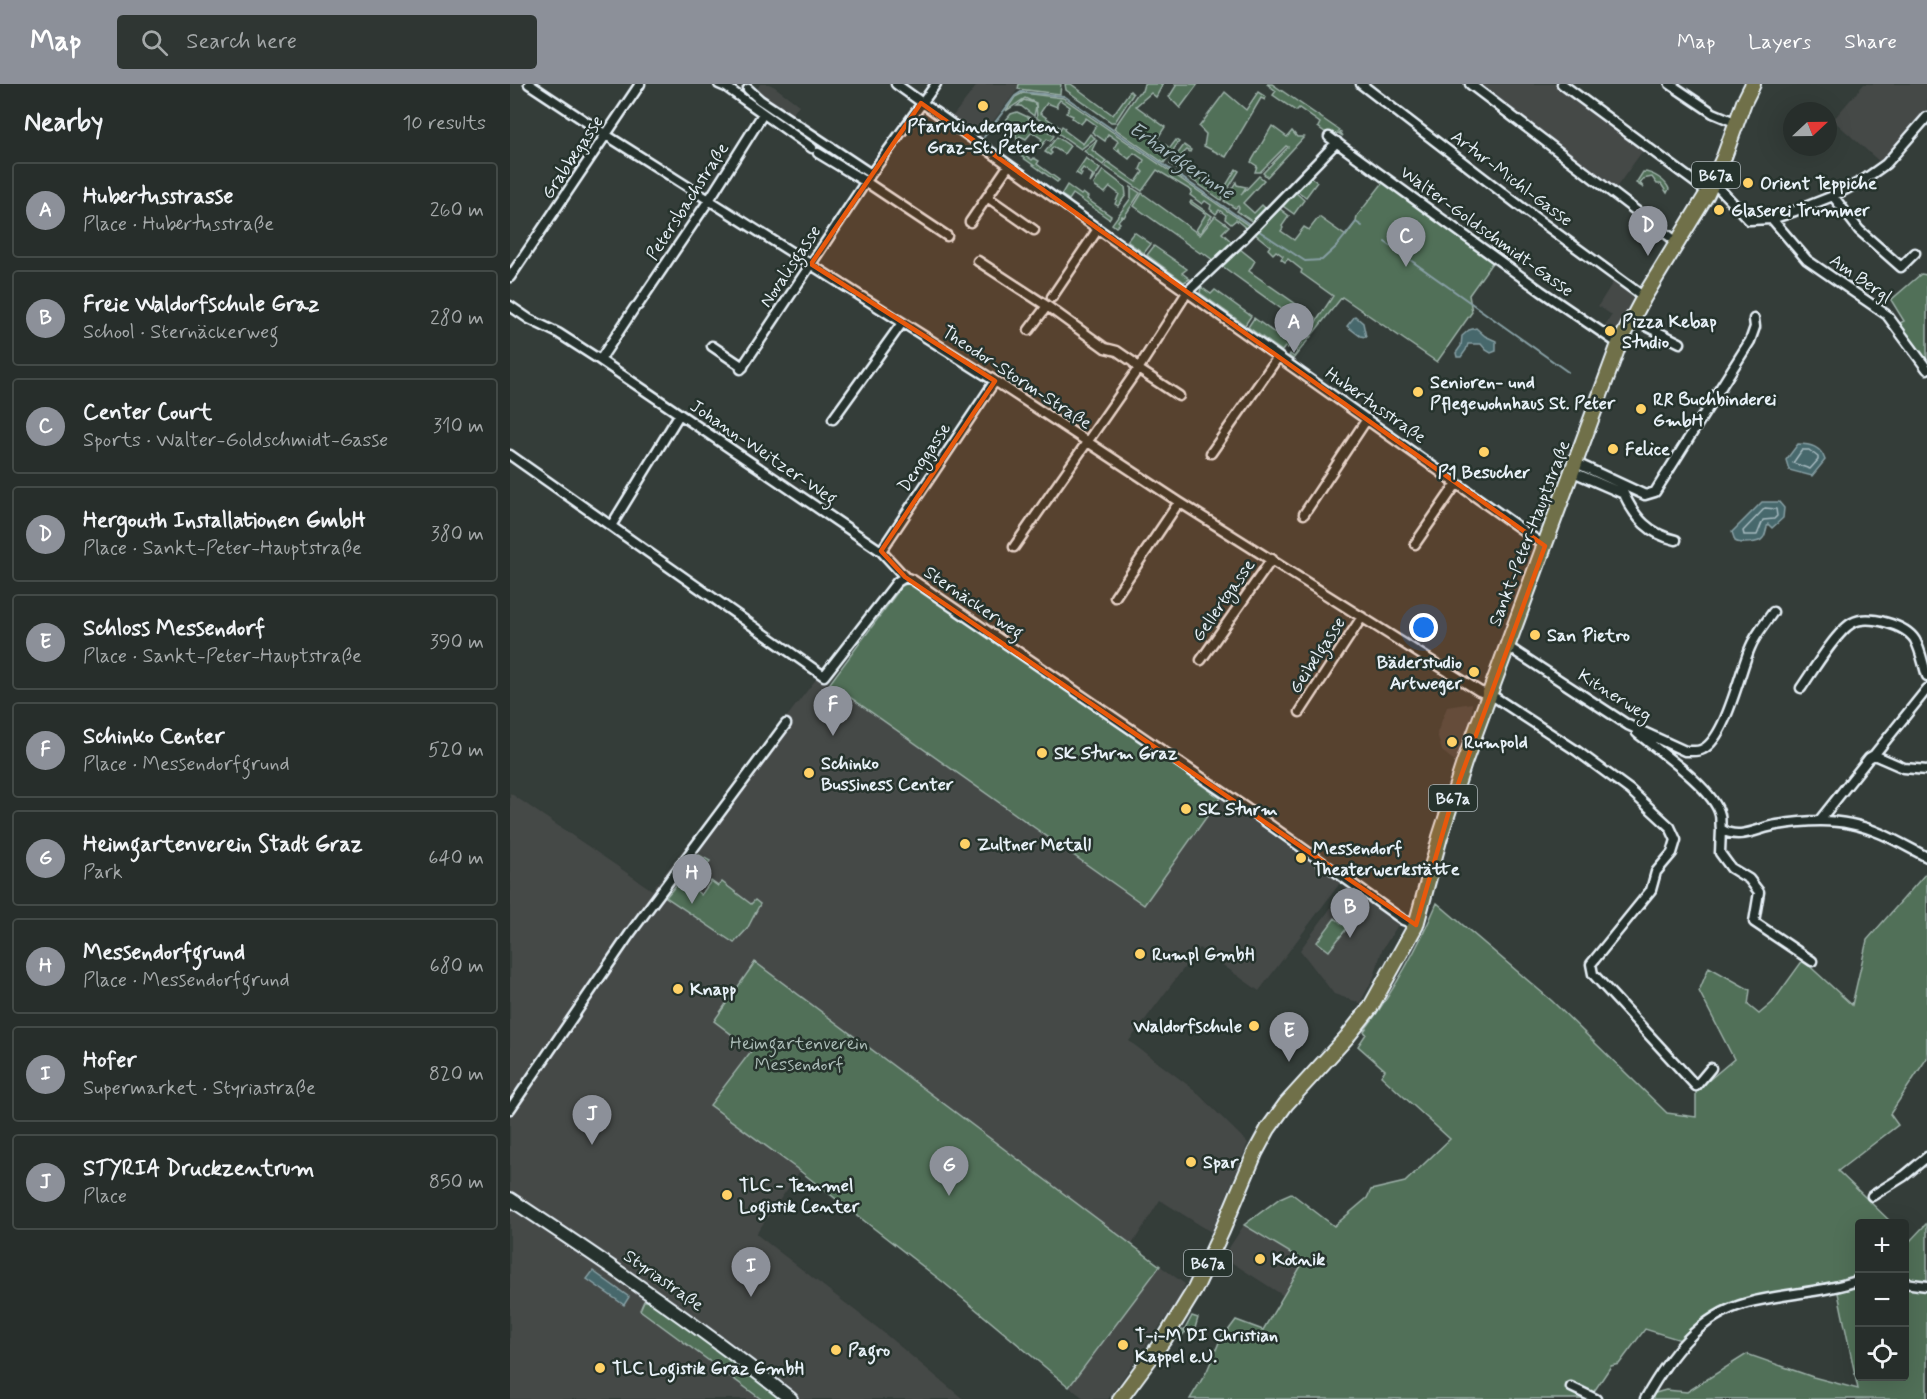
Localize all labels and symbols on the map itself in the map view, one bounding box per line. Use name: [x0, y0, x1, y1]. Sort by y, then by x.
marker: Pfarrkindergarten Graz-St. Peter: [976, 99, 990, 113]
north arrow: [1783, 102, 1837, 156]
street label: Grabbegasse: [536, 111, 610, 204]
place label: Pfarrkindergarten Graz-St. Peter: [907, 115, 1060, 160]
water label: Erhardgerinne: [1122, 116, 1240, 209]
street label: Artur-Michl-Gasse: [1446, 125, 1577, 233]
street label: Petersbachstraße: [641, 138, 735, 265]
street label: Walter-Goldschmidt-Gasse: [1395, 161, 1578, 303]
road number: B67a: [1692, 162, 1740, 188]
place label: Orient Teppiche: [1760, 172, 1877, 196]
marker: Orient Teppiche: [1741, 176, 1755, 190]
place label: Glaserei Trummer: [1731, 199, 1870, 223]
marker: Glaserei Trummer: [1712, 203, 1726, 217]
pin: D: [1628, 206, 1668, 256]
pin: C: [1386, 218, 1426, 267]
street label: Novalisgasse: [754, 221, 829, 314]
street label: Am Bergl: [1825, 249, 1896, 309]
pin: A: [1274, 304, 1314, 353]
place label: Pizza Kebap Studio: [1622, 310, 1717, 355]
street label: Theodor-Storm-Straße: [937, 320, 1096, 435]
marker: Pizza Kebap Studio: [1603, 324, 1617, 338]
street label: Hubertusstraße: [1320, 362, 1431, 450]
place label: Senioren- und Pflegewohnhaus St. Peter: [1430, 371, 1616, 416]
marker: Senioren- und Pflegewohnhaus St. Peter: [1411, 385, 1425, 399]
place label: RR Buchbinderei GmbH: [1653, 388, 1777, 433]
street label: Johann-Weitzer-Weg: [684, 395, 842, 513]
marker: RR Buchbinderei GmbH: [1634, 402, 1648, 416]
street label: Denggasse: [893, 418, 958, 498]
street label: Sankt-Peter-Hauptstraße: [1483, 437, 1577, 630]
place label: Felice: [1625, 438, 1670, 462]
marker: Felice: [1606, 442, 1620, 456]
marker: P1 Besucher: [1477, 445, 1491, 459]
place label: P1 Besucher: [1438, 461, 1531, 485]
street label: Gellertgasse: [1187, 554, 1262, 647]
street label: Sternäckerweg: [918, 561, 1028, 647]
street label: Geibelgasse: [1284, 613, 1353, 700]
your location: [1409, 613, 1438, 642]
place label: San Pietro: [1547, 624, 1631, 648]
marker: San Pietro: [1528, 628, 1542, 642]
place label: Bäderstudio Artweger: [1377, 651, 1463, 696]
street label: Kitnerweg: [1572, 664, 1656, 729]
marker: Bäderstudio Artweger: [1467, 665, 1481, 679]
pin: F: [814, 686, 852, 736]
place label: Rumpold: [1464, 731, 1528, 755]
marker: Rumpold: [1445, 735, 1459, 749]
place label: SK Sturm Graz: [1054, 742, 1178, 766]
marker: SK Sturm Graz: [1035, 746, 1049, 760]
place label: Schinko Bussiness Center: [821, 752, 954, 797]
marker: Schinko Bussiness Center: [802, 766, 816, 780]
road number: B67a: [1429, 785, 1477, 811]
place label: SK Sturm: [1198, 798, 1278, 822]
marker: SK Sturm: [1179, 802, 1193, 816]
place label: Zultner Metall: [977, 833, 1091, 857]
marker: Zultner Metall: [958, 837, 972, 851]
place label: Messendorf Theaterwerkstätte: [1313, 837, 1460, 882]
marker: Messendorf Theaterwerkstätte: [1294, 851, 1308, 865]
pin: H: [672, 854, 711, 904]
pin: B: [1330, 888, 1370, 938]
place label: Rumpl GmbH: [1152, 943, 1254, 967]
marker: Rumpl GmbH: [1133, 947, 1147, 961]
place label: Knapp: [690, 978, 736, 1002]
marker: Knapp: [671, 982, 685, 996]
pin: E: [1270, 1012, 1308, 1062]
place label: Waldorfschule: [1132, 1015, 1242, 1039]
marker: Waldorfschule: [1247, 1019, 1261, 1033]
park label: Heimgartenverein Messendorf: [730, 1032, 868, 1077]
pin: J: [572, 1096, 611, 1145]
pin: G: [930, 1146, 968, 1196]
place label: Spar: [1203, 1151, 1239, 1175]
marker: Spar: [1184, 1155, 1198, 1169]
place label: TLC - Temmel Logistik Center: [739, 1174, 860, 1221]
marker: TLC - Temmel Logistik Center: [720, 1188, 734, 1202]
street label: Styriastraße: [618, 1244, 708, 1317]
pin: I: [732, 1248, 770, 1297]
place label: Kotnik: [1272, 1248, 1325, 1272]
road number: B67a: [1184, 1250, 1232, 1276]
marker: Kotnik: [1253, 1252, 1267, 1266]
place label: T-i-M DI Christian Kappel e.U.: [1135, 1324, 1278, 1369]
marker: T-i-M DI Christian Kappel e.U.: [1116, 1338, 1130, 1352]
place label: Pagro: [848, 1339, 891, 1365]
marker: Pagro: [829, 1343, 843, 1357]
place label: TLC Logistik Graz GmbH: [612, 1357, 804, 1383]
marker: TLC Logistik Graz GmbH: [593, 1361, 607, 1375]

